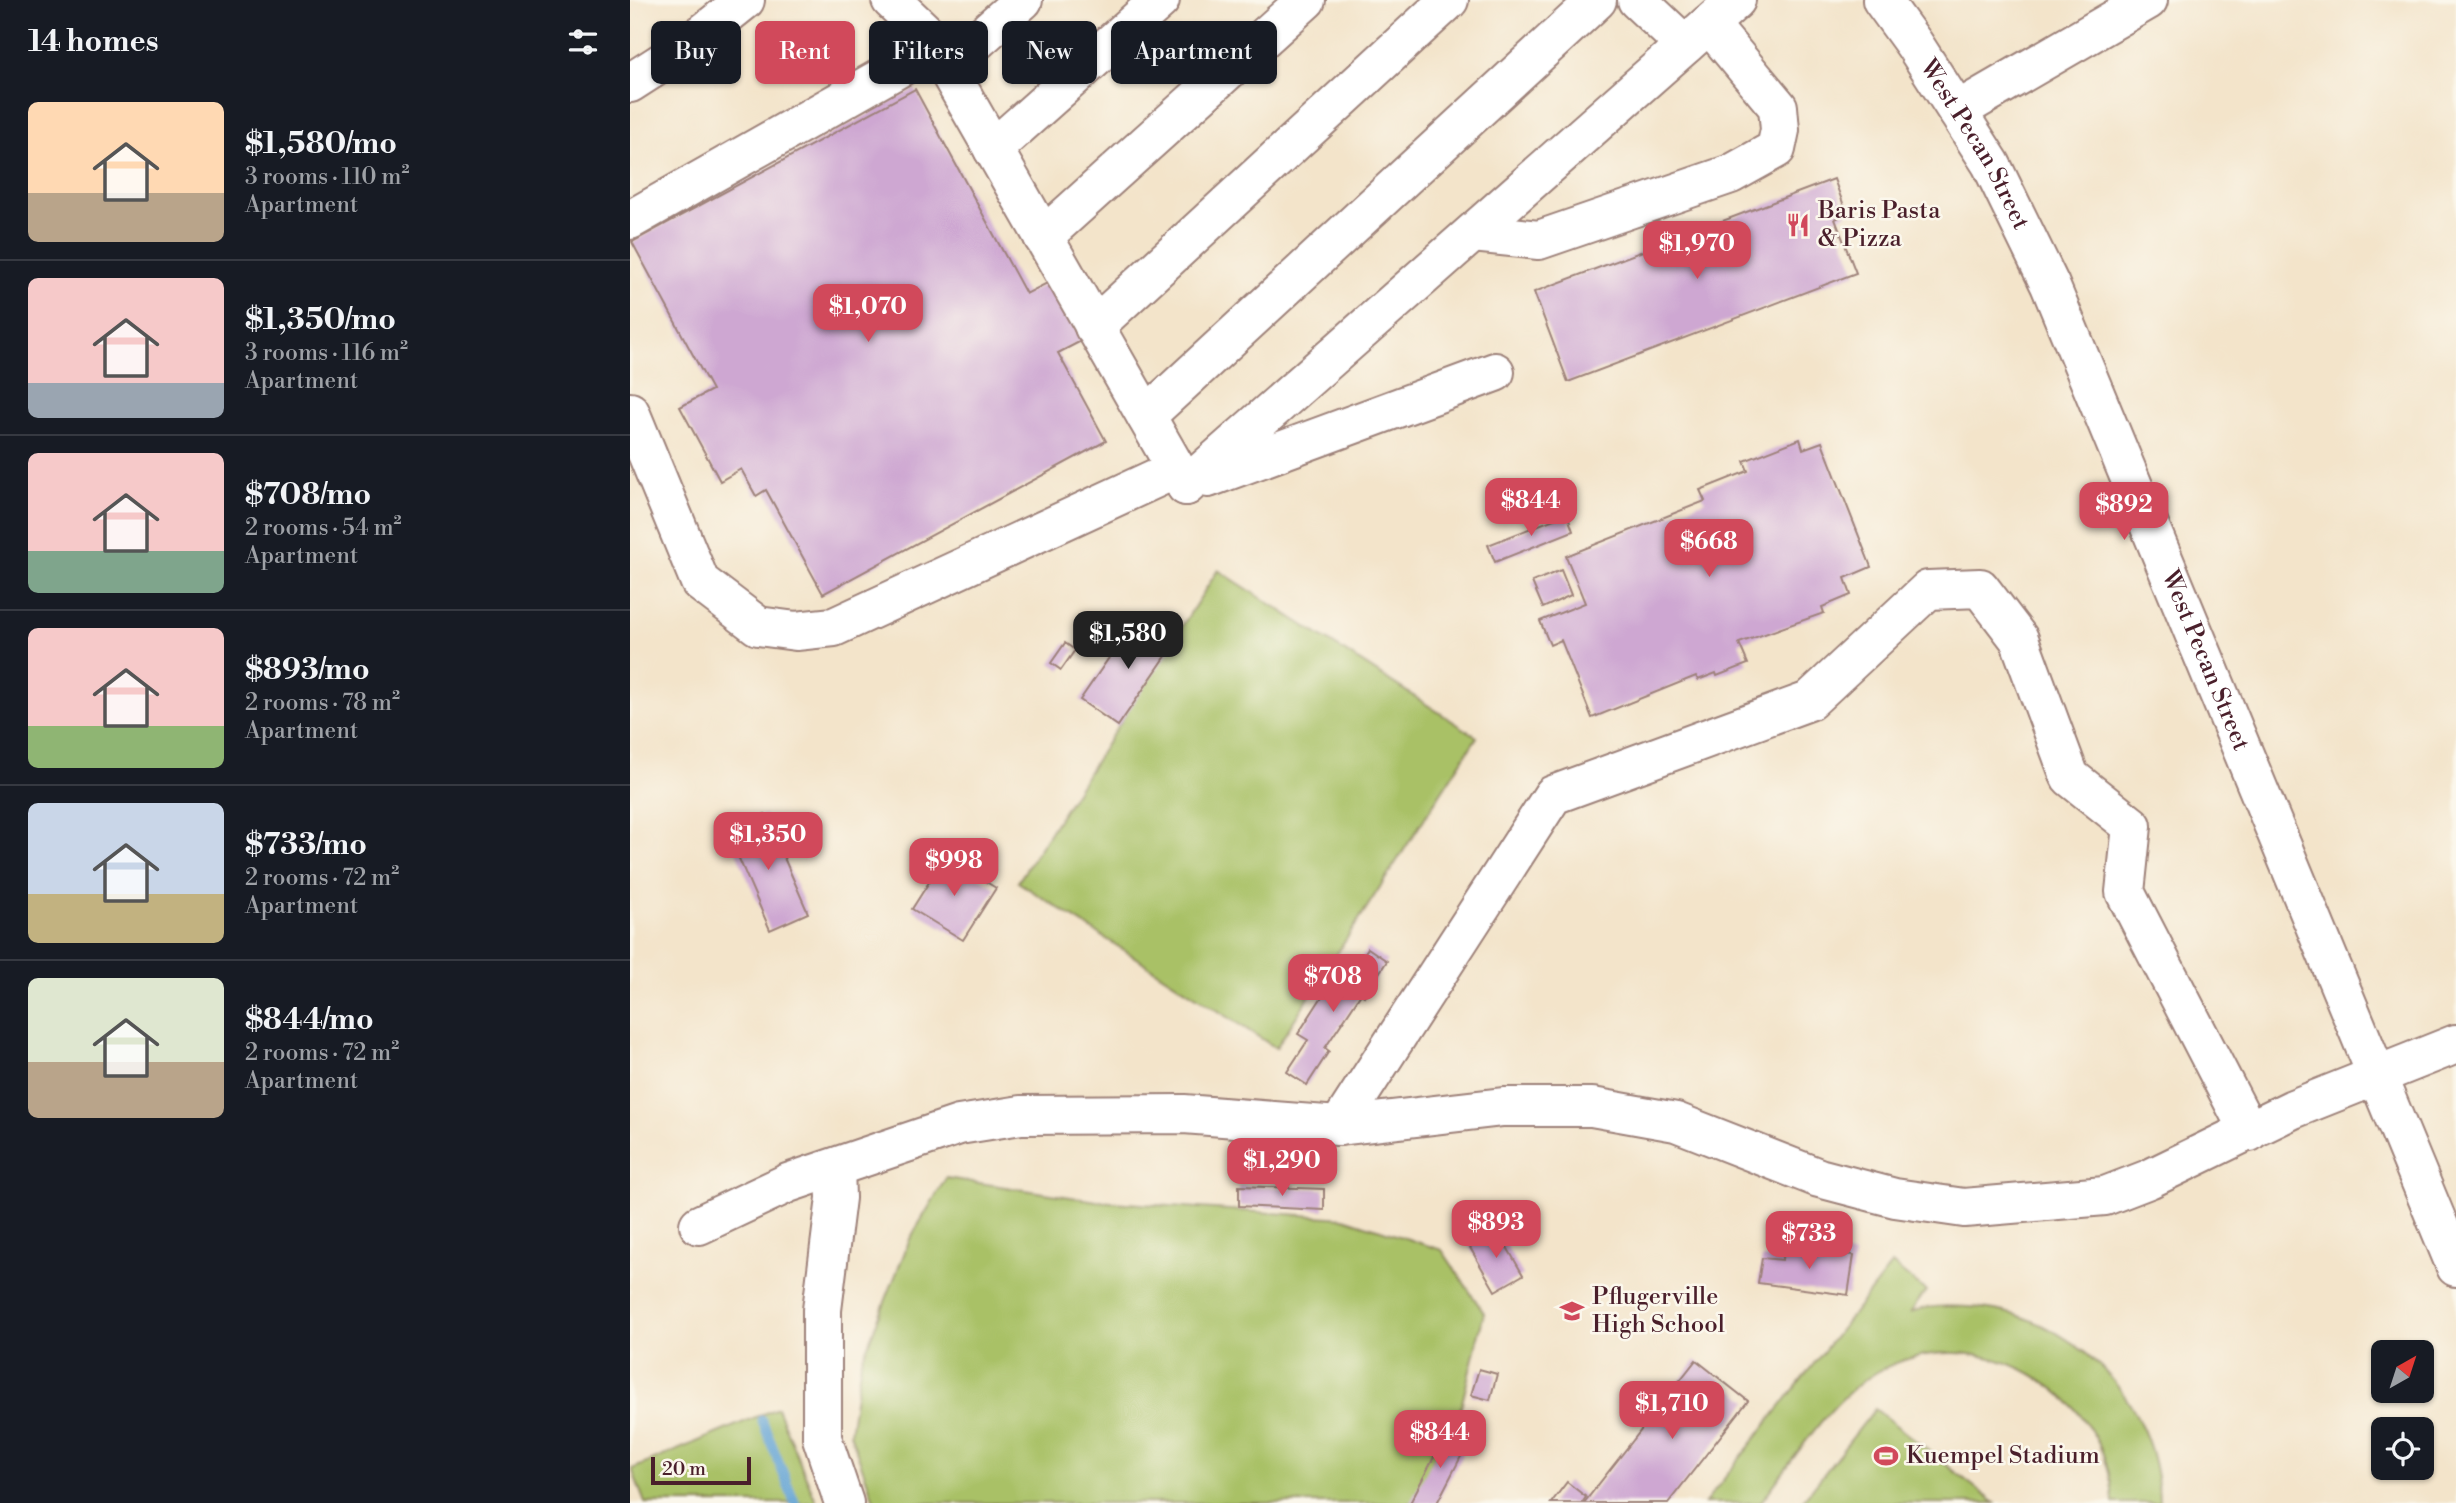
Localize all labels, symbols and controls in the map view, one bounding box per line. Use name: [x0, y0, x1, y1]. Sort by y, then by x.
chip: Buy: [651, 21, 741, 84]
chip: Rent: [755, 21, 855, 84]
chip: Filters: [869, 21, 988, 84]
chip: New: [1002, 21, 1097, 84]
chip: Apartment: [1111, 21, 1277, 84]
text: 14 homes: [28, 23, 159, 61]
icon: filters: [564, 23, 602, 61]
street label: West Pecan Street: [1912, 53, 2036, 235]
text: $1,580/mo: [245, 125, 397, 163]
icon: home: [84, 130, 168, 214]
text: 3 rooms · 110 m²: [245, 163, 409, 191]
text: Apartment: [245, 191, 358, 219]
place label: Baris Pasta & Pizza: [1817, 196, 1941, 254]
restaurant icon: Baris Pasta & Pizza: [1784, 211, 1812, 239]
pin: $1,970: [1640, 222, 1754, 281]
text: $1,970: [1659, 230, 1735, 258]
pin: $1,070: [811, 284, 925, 344]
text: $1,070: [829, 293, 907, 321]
text: $1,350/mo: [245, 301, 396, 339]
icon: home: [84, 306, 168, 390]
text: 3 rooms · 116 m²: [245, 339, 408, 367]
text: Apartment: [245, 367, 358, 395]
text: $708/mo: [245, 476, 371, 514]
pin: $844: [1490, 478, 1572, 538]
icon: home: [84, 481, 168, 565]
pin: $892: [2083, 482, 2165, 542]
text: $844: [1501, 487, 1561, 515]
text: $892: [2095, 491, 2153, 519]
text: 2 rooms · 54 m²: [245, 514, 402, 542]
pin: $668: [1668, 520, 1750, 579]
text: $668: [1680, 528, 1738, 556]
text: Apartment: [245, 542, 358, 570]
street label: West Pecan Street: [2154, 565, 2256, 756]
pin: $1,580: [1071, 612, 1185, 671]
text: $1,580: [1089, 620, 1167, 648]
text: $893/mo: [245, 651, 370, 689]
icon: home: [84, 656, 168, 740]
text: 2 rooms · 78 m²: [245, 689, 400, 717]
text: Apartment: [245, 717, 358, 745]
pin: $1,350: [711, 812, 825, 872]
text: $1,350: [730, 821, 806, 849]
text: $733/mo: [245, 826, 367, 864]
icon: home: [84, 831, 168, 915]
pin: $998: [913, 838, 995, 898]
text: $998: [925, 847, 983, 875]
text: 2 rooms · 72 m²: [245, 864, 399, 892]
text: Apartment: [245, 892, 358, 920]
pin: $708: [1292, 954, 1374, 1014]
text: $708: [1304, 963, 1362, 991]
text: $844/mo: [245, 1001, 374, 1039]
icon: home: [84, 1006, 168, 1090]
text: 2 rooms · 72 m²: [245, 1039, 399, 1067]
text: Apartment: [245, 1067, 358, 1095]
pin: $1,290: [1225, 1138, 1339, 1198]
text: $1,290: [1243, 1147, 1321, 1175]
pin: $893: [1455, 1200, 1537, 1260]
text: $893: [1468, 1209, 1524, 1237]
pin: $733: [1768, 1212, 1850, 1271]
text: $733: [1782, 1220, 1836, 1248]
place label: Pflugerville High School: [1592, 1282, 1725, 1340]
school or university icon: Pflugerville High School: [1558, 1297, 1586, 1325]
north arrow: [2371, 1340, 2434, 1404]
map controls: [2371, 1340, 2434, 1480]
pin: $1,710: [1615, 1382, 1729, 1441]
text: $1,710: [1635, 1390, 1709, 1418]
pin: $844: [1399, 1410, 1481, 1470]
button: locate: [2371, 1417, 2434, 1480]
text: $844: [1410, 1419, 1470, 1447]
place label: Kuempel Stadium: [1906, 1441, 2100, 1471]
sports icon: Kuempel Stadium: [1872, 1442, 1900, 1470]
scale bar: [651, 1454, 751, 1486]
text: 20 m: [662, 1457, 706, 1481]

